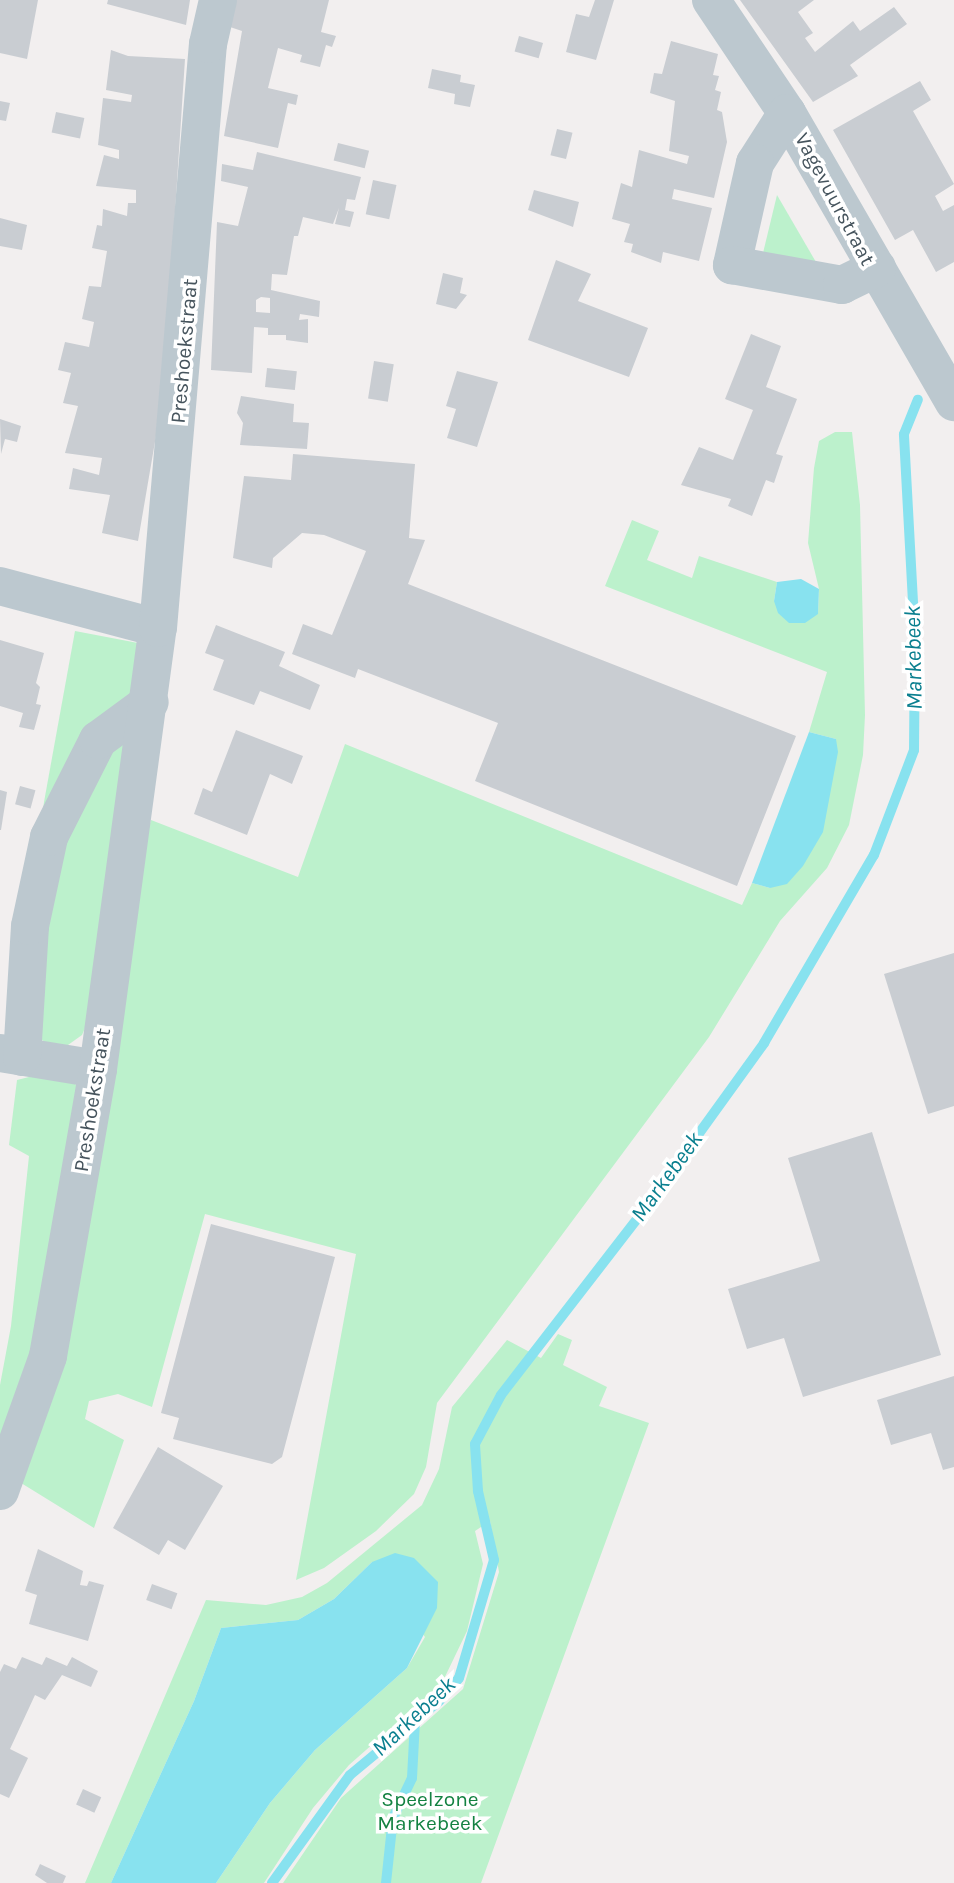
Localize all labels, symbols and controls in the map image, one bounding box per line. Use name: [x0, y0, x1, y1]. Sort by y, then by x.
street label: Vagevuurstraat: [789, 128, 881, 270]
street label: Preshoekstraat: [165, 278, 203, 424]
water label: Markebeek: [899, 606, 929, 710]
street label: Preshoekstraat: [68, 1026, 116, 1174]
water label: Markebeek: [625, 1127, 709, 1227]
water label: Markebeek: [366, 1671, 462, 1763]
park label: Speelzone Markebeek: [377, 1786, 483, 1836]

